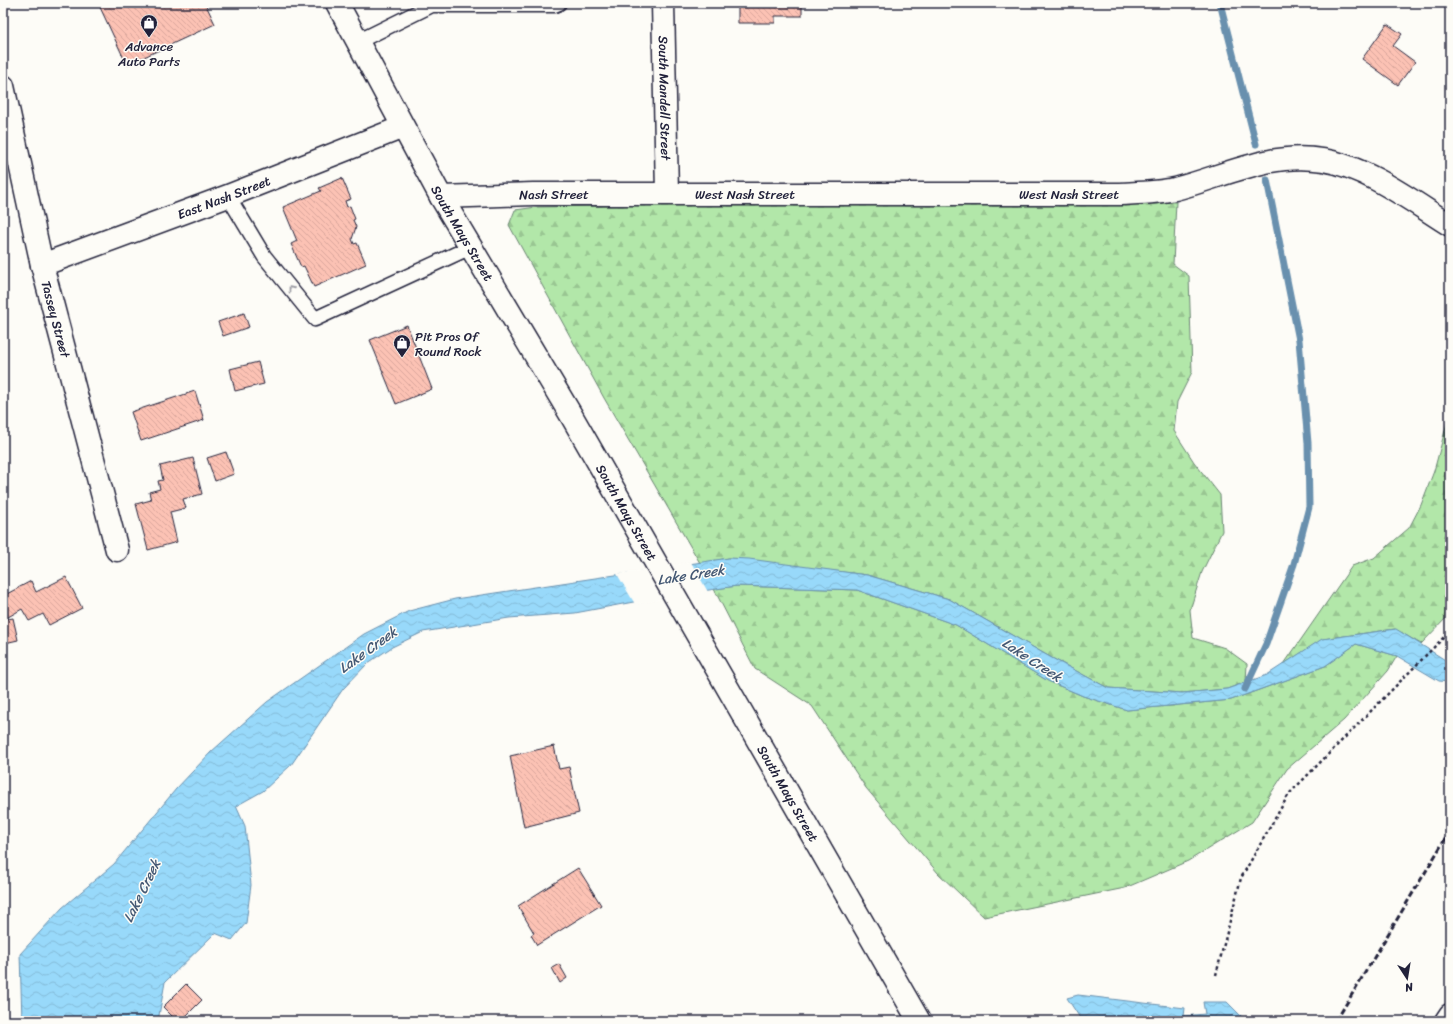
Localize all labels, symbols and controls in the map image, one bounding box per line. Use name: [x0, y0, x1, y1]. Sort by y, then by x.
shop icon: Advance Auto Parts: [139, 13, 159, 38]
place label: Advance Auto Parts: [117, 35, 181, 73]
street label: South Mandell Street: [652, 35, 678, 161]
street label: East Nash Street: [174, 169, 274, 225]
street label: South Mays Street: [425, 181, 500, 286]
street label: Nash Street: [519, 182, 589, 206]
street label: West Nash Street: [695, 183, 795, 206]
street label: West Nash Street: [1019, 183, 1119, 206]
street label: Tassey Street: [35, 278, 78, 361]
one-way arrow: [288, 286, 295, 293]
place label: Pit Pros Of Round Rock: [415, 325, 482, 363]
shop icon: Pit Pros Of Round Rock: [392, 333, 412, 358]
street label: South Mays Street: [590, 459, 664, 565]
water label: Lake Creek: [656, 557, 728, 593]
water label: Lake Creek: [333, 619, 404, 680]
water label: Lake Creek: [997, 631, 1068, 690]
street label: South Mays Street: [751, 740, 825, 846]
water label: Lake Creek: [116, 854, 169, 927]
north arrow: [1387, 958, 1427, 998]
text: N: [1403, 977, 1416, 997]

